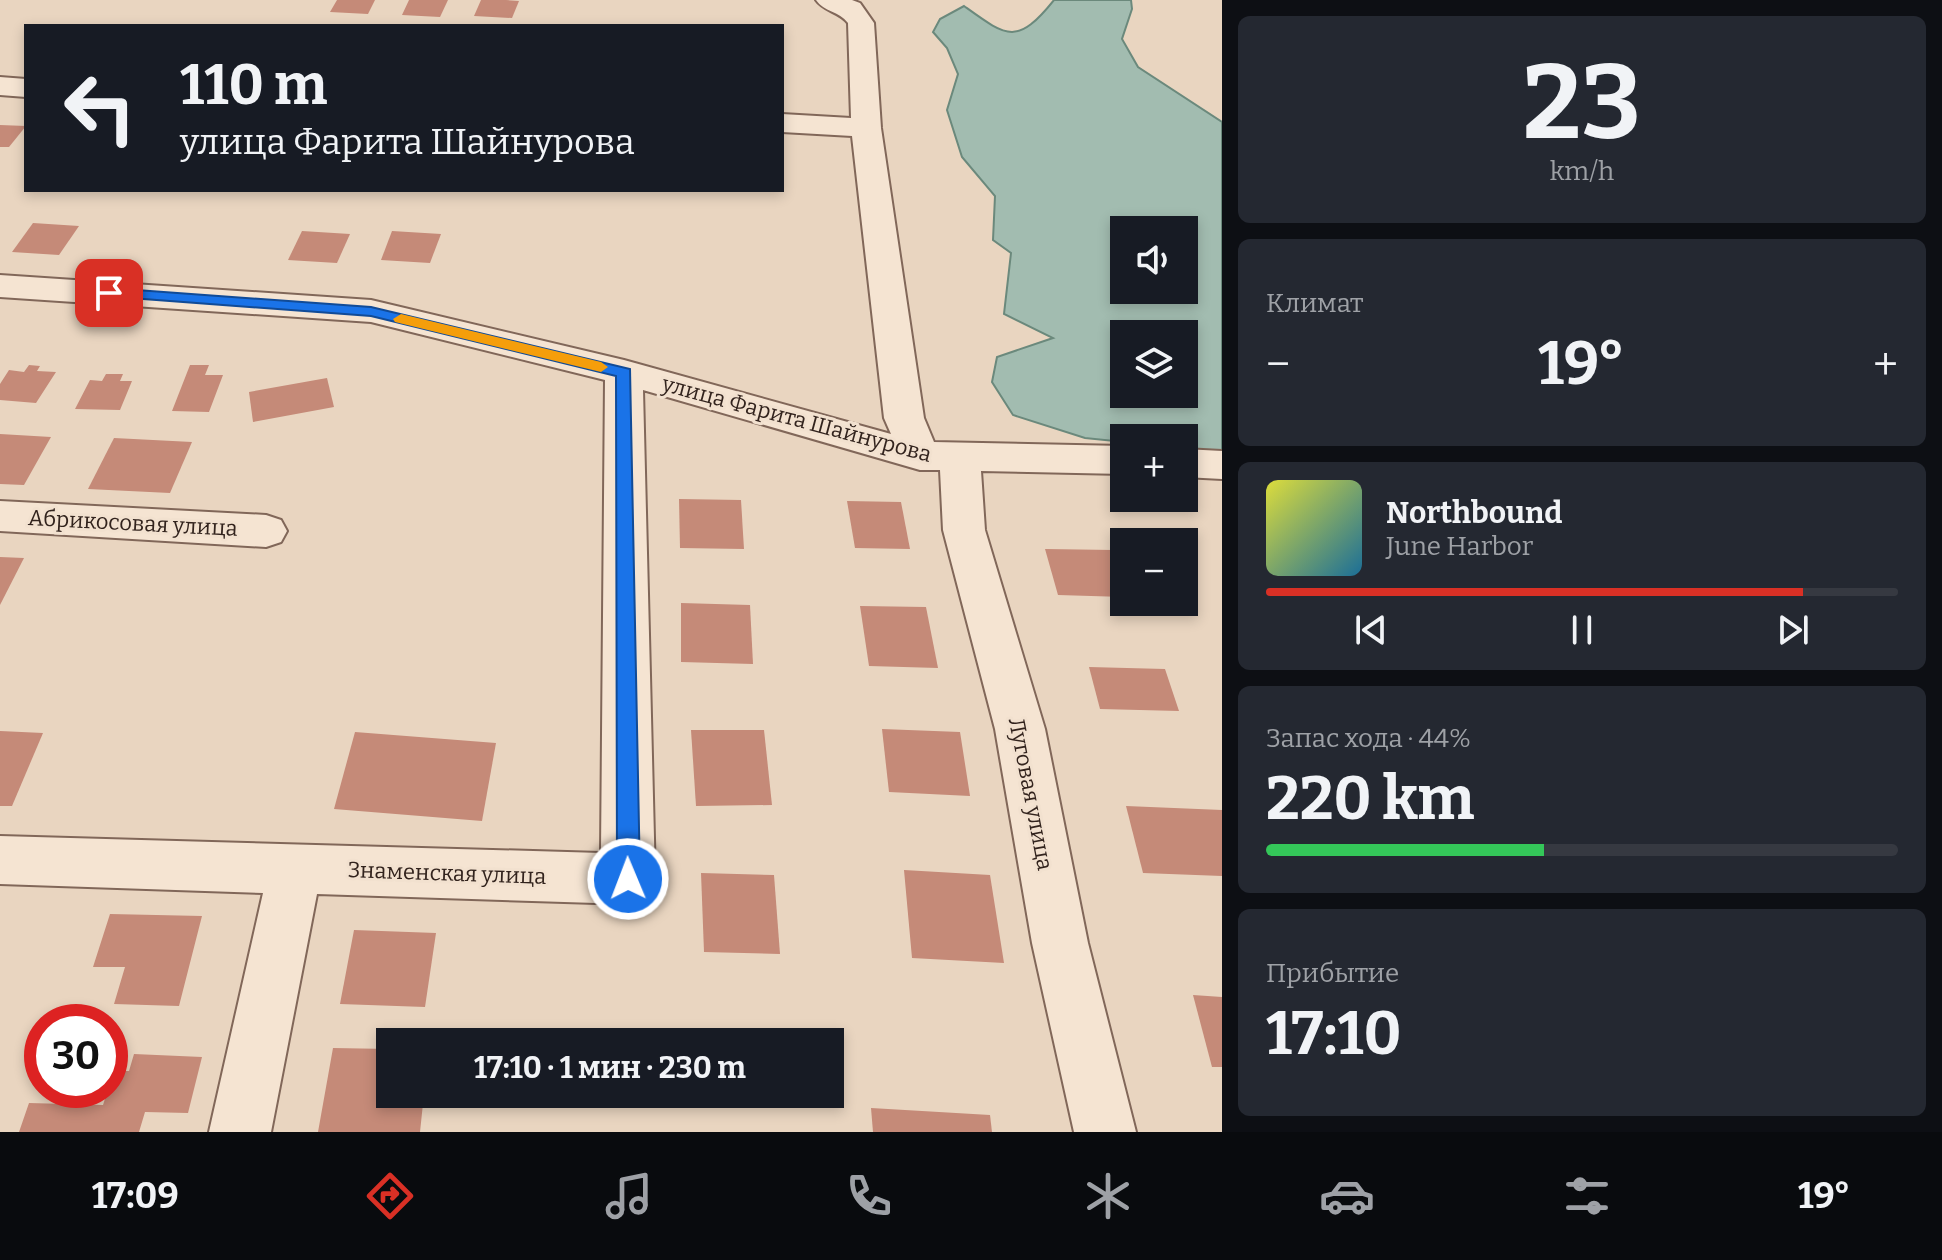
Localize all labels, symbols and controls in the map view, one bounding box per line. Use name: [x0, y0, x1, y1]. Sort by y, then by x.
text: 23: [1523, 41, 1641, 166]
text: 110 m: [180, 52, 327, 119]
icon: left: [48, 56, 152, 160]
text: улица Фарита Шайнурова: [180, 120, 635, 164]
text: km/h: [1550, 156, 1614, 187]
map controls: [1110, 216, 1198, 616]
button: sound: [1110, 216, 1198, 304]
pin: [75, 259, 143, 327]
icon: arrive: [87, 271, 131, 315]
text: Климат: [1266, 288, 1363, 319]
button: layers: [1110, 320, 1198, 408]
text: 19°: [1538, 328, 1625, 400]
text: −: [1266, 338, 1290, 391]
text: +: [1873, 338, 1898, 391]
street label: улица Фарита Шайнурова: [658, 370, 935, 468]
button: +: [1110, 424, 1198, 512]
text: Northbound: [1386, 495, 1562, 531]
street label: Абрикосовая улица: [28, 504, 238, 542]
button: −: [1110, 528, 1198, 616]
text: June Harbor: [1386, 531, 1533, 562]
icon: previous: [1349, 608, 1393, 652]
icon: pause: [1560, 608, 1604, 652]
icon: next: [1771, 608, 1815, 652]
street label: Луговая улица: [1003, 715, 1059, 873]
text: Запас хода · 44%: [1266, 723, 1471, 754]
text: 220 km: [1266, 763, 1475, 835]
position arrow: [586, 837, 670, 921]
street label: Знаменская улица: [347, 856, 547, 890]
text: Прибытие: [1266, 958, 1399, 989]
text: 17:10: [1266, 998, 1402, 1070]
speed limit sign: 30: [24, 1004, 128, 1108]
text: 17:10 · 1 мин · 230 m: [474, 1050, 746, 1086]
icon: directions: [362, 1168, 418, 1224]
icon: music: [601, 1168, 657, 1224]
icon: phone: [841, 1168, 897, 1224]
icon: climate: [1080, 1168, 1136, 1224]
icon: car: [1319, 1168, 1375, 1224]
icon: filters: [1559, 1168, 1615, 1224]
text: 17:09: [92, 1174, 179, 1218]
text: 19°: [1798, 1174, 1850, 1218]

